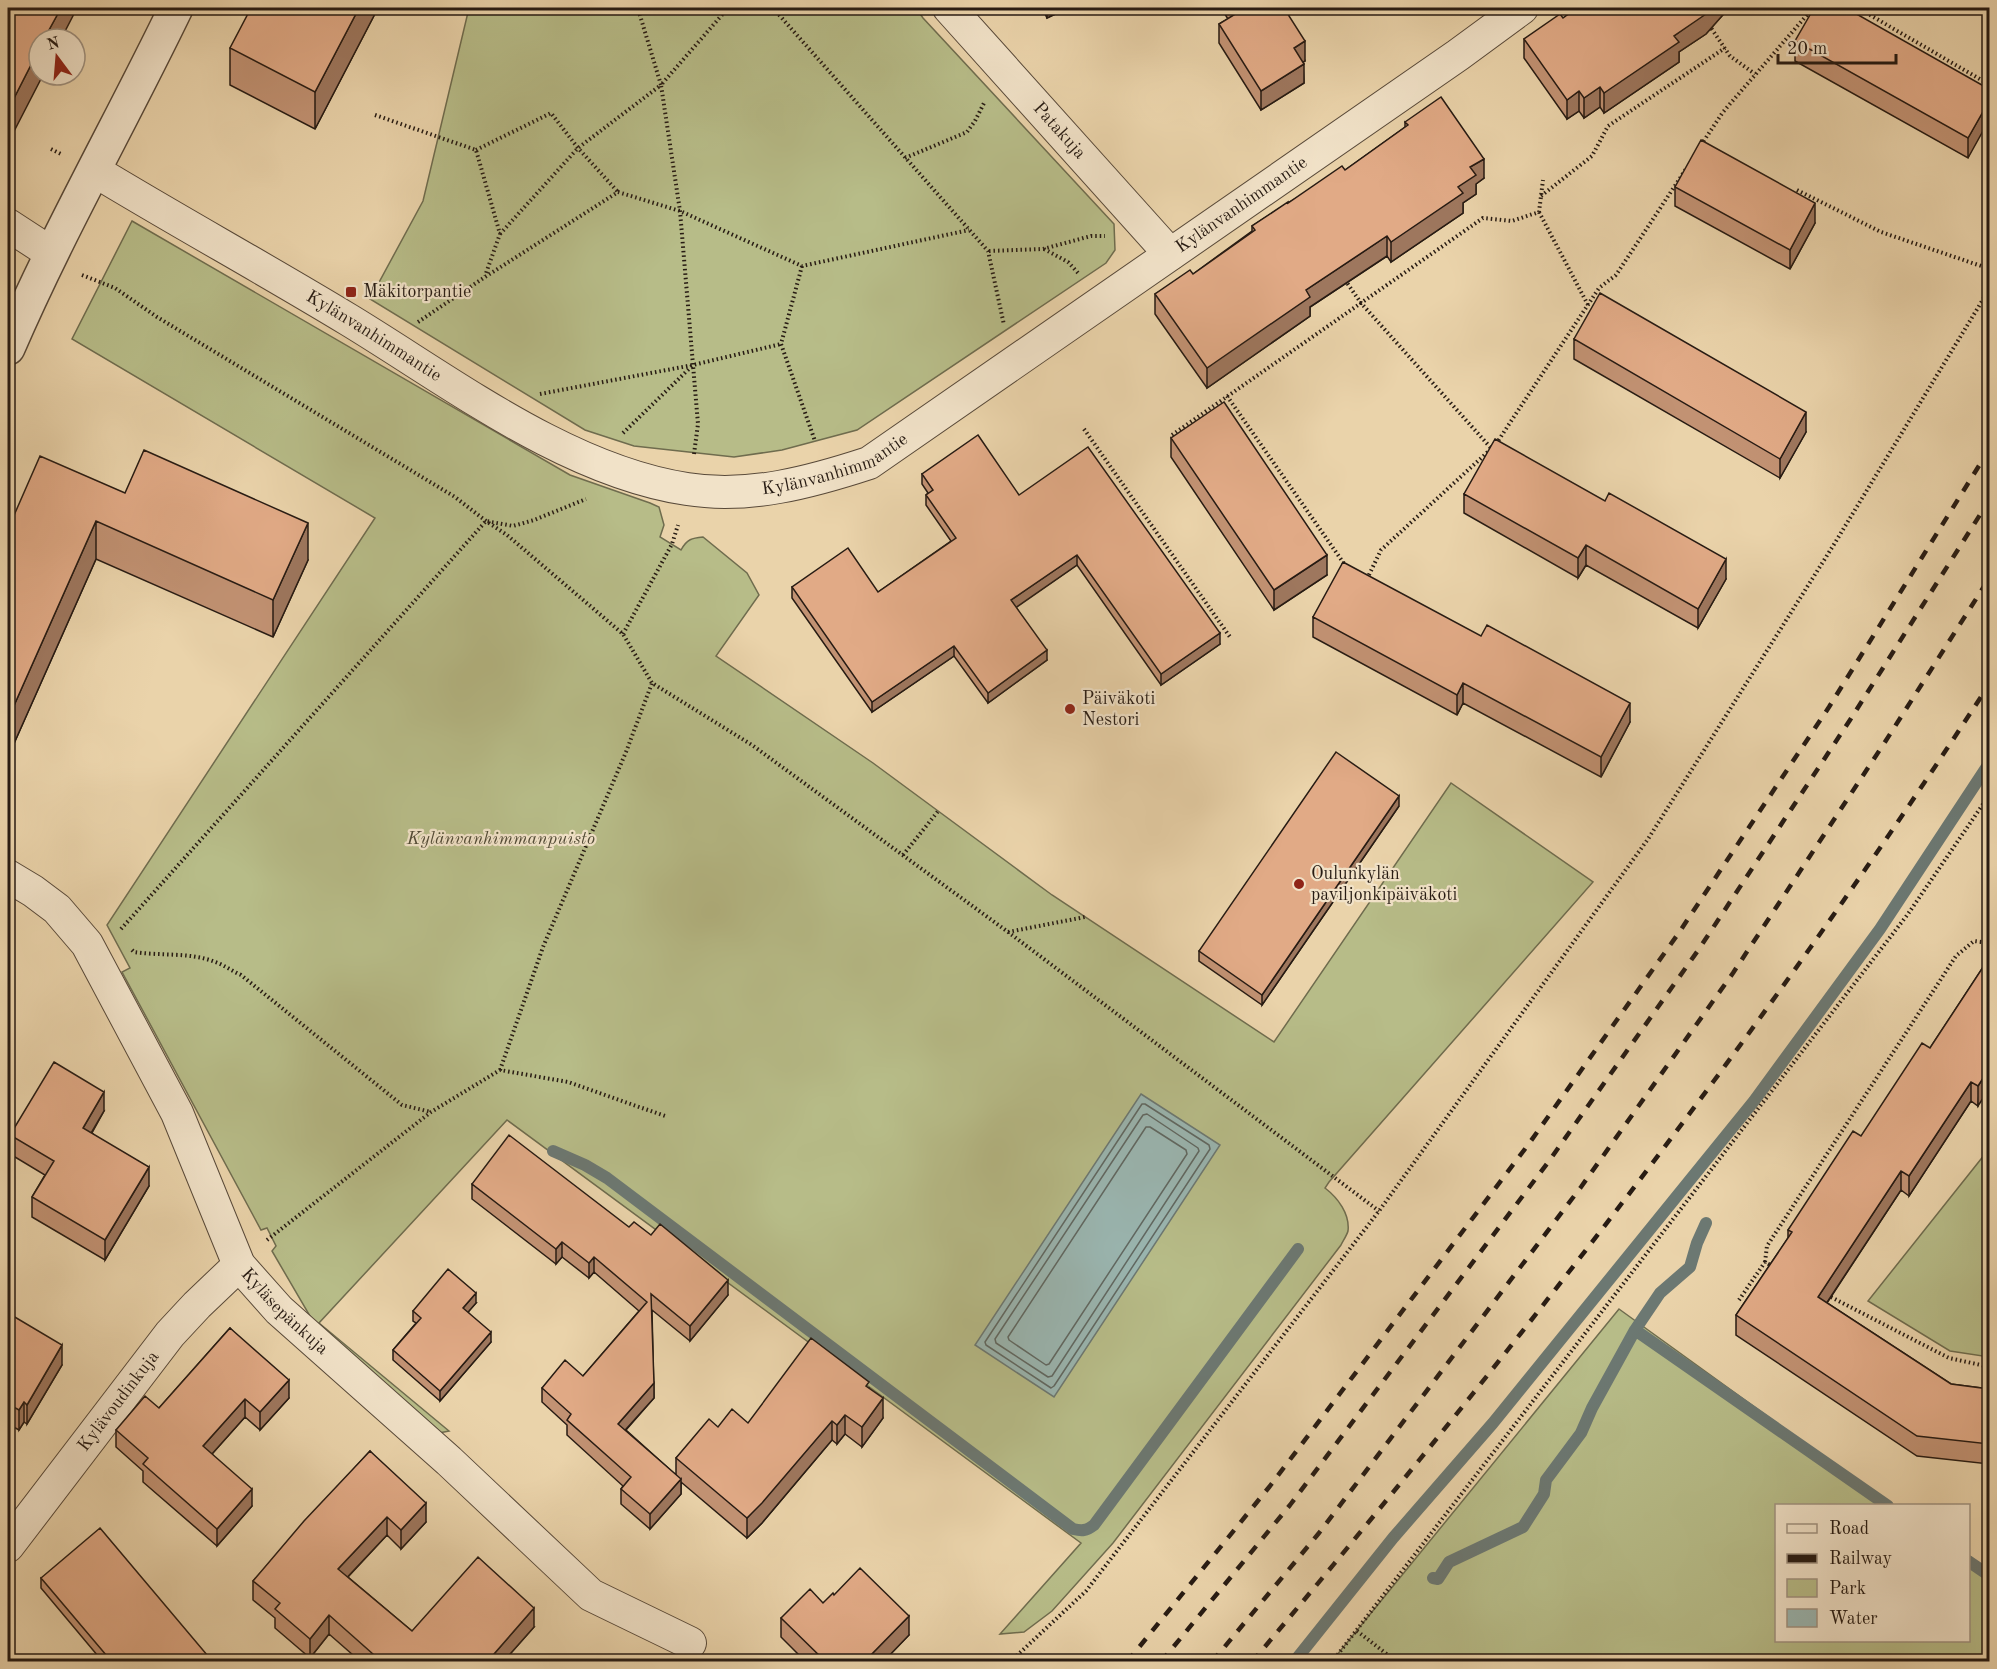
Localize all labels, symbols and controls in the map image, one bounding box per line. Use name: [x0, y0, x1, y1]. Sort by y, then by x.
north arrow: [27, 27, 87, 87]
scale bar: [1778, 27, 1896, 65]
text: N: [45, 35, 62, 54]
text: 20 m: [1787, 40, 1827, 58]
street label: Patakuja: [1029, 99, 1089, 163]
street label: Kylänvanhimmantie: [1172, 153, 1311, 257]
place label: Mäkitorpantie: [363, 283, 471, 301]
marker: Mäkitorpantie: [344, 285, 358, 299]
street label: Kylänvanhimmantie: [303, 287, 444, 385]
street label: Kylänvanhimmantie: [761, 430, 911, 499]
place label: Päiväkoti Nestori: [1082, 690, 1156, 729]
marker: Päiväkoti Nestori: [1063, 702, 1077, 716]
park label: Kylänvanhimmanpuisto: [406, 830, 595, 848]
place label: Oulunkylän paviljonkipäiväkoti: [1311, 865, 1458, 904]
marker: Oulunkylän paviljonkipäiväkoti: [1292, 877, 1306, 891]
street label: Kyläsepänkuja: [237, 1265, 332, 1358]
street label: Kylävoudinkuja: [75, 1348, 163, 1455]
legend: [1775, 1504, 1970, 1642]
text: Road: [1829, 1520, 1869, 1538]
text: Railway: [1829, 1550, 1892, 1568]
text: Park: [1829, 1580, 1866, 1598]
text: Water: [1829, 1610, 1878, 1628]

